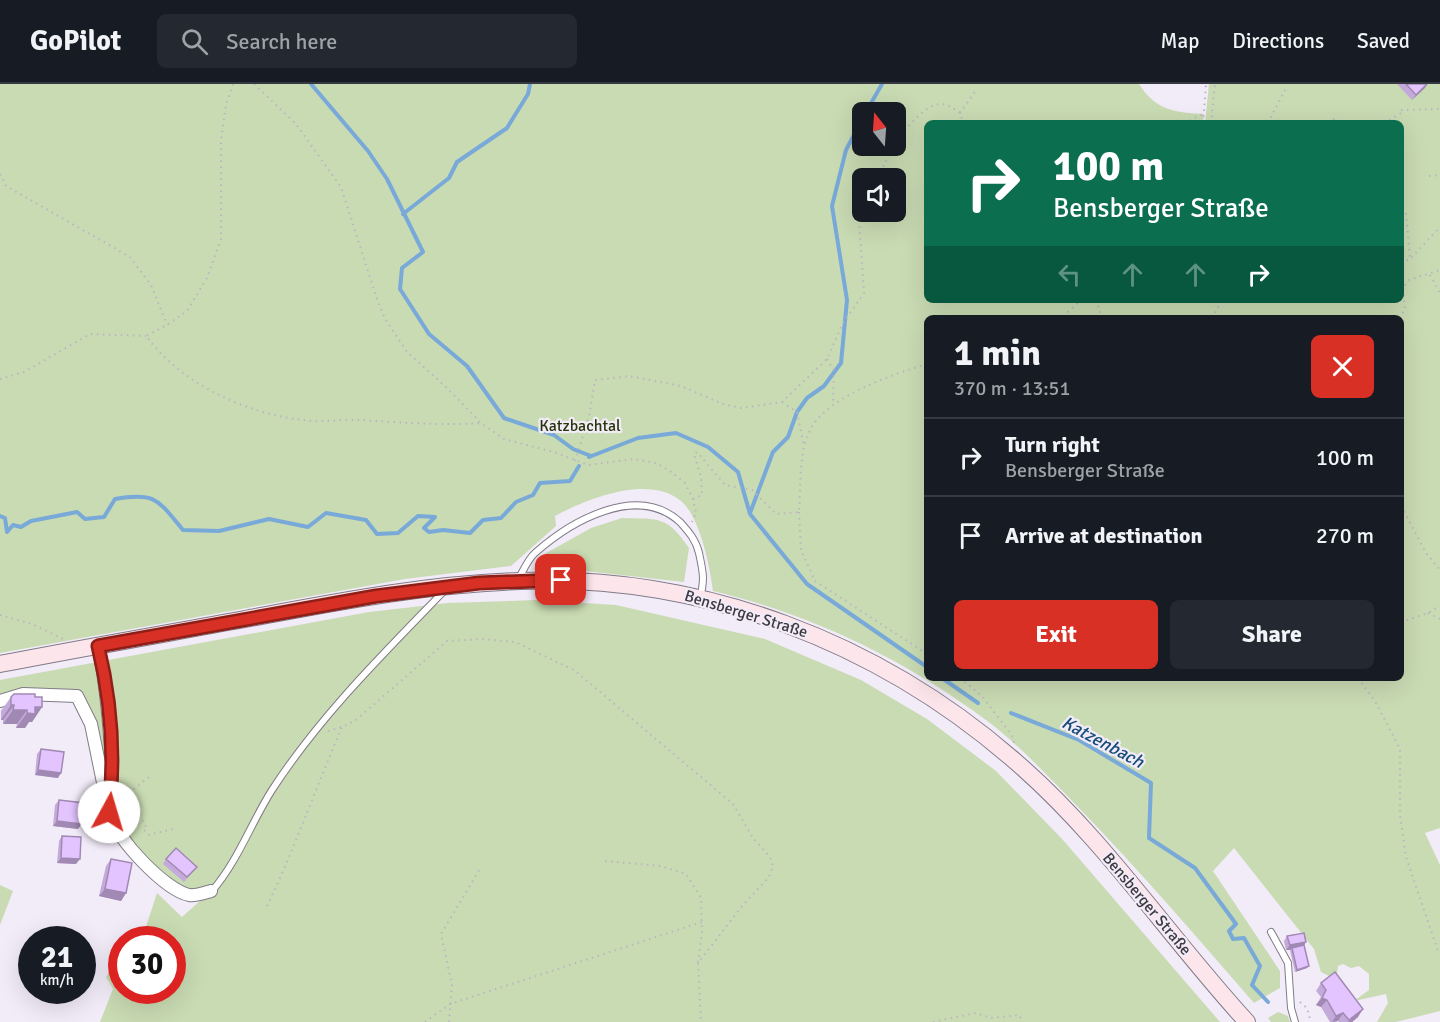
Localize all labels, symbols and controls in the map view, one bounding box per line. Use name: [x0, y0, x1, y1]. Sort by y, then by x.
search box: [157, 14, 577, 68]
text: GoPilot: [30, 24, 121, 58]
icon: search: [178, 25, 211, 58]
text: Search here: [226, 28, 337, 55]
text: Map: [1161, 28, 1199, 54]
text: Directions: [1232, 28, 1324, 54]
text: Saved: [1357, 28, 1410, 54]
north arrow: [852, 102, 906, 156]
map controls: [852, 102, 906, 222]
text: 100 m: [1053, 141, 1164, 192]
icon: right: [954, 144, 1032, 222]
button: sound: [852, 168, 906, 222]
text: Bensberger Straße: [1053, 192, 1269, 225]
icon: left: [1053, 258, 1086, 291]
icon: ahead: [1116, 258, 1149, 291]
icon: ahead: [1179, 258, 1212, 291]
icon: right: [1242, 258, 1275, 291]
text: 1 min: [954, 331, 1041, 376]
button: close: [1311, 335, 1374, 398]
text: 370 m · 13:51: [954, 376, 1070, 401]
park label: Katzbachtal: [539, 416, 621, 436]
text: Turn right: [1005, 431, 1100, 458]
icon: right: [954, 441, 987, 474]
text: 100 m: [1316, 444, 1374, 471]
text: Bensberger Straße: [1005, 458, 1165, 483]
icon: arrive: [954, 519, 987, 552]
text: Arrive at destination: [1005, 522, 1202, 549]
text: 270 m: [1316, 522, 1374, 549]
pin: [535, 554, 586, 605]
icon: arrive: [544, 563, 577, 596]
street label: Bensberger Straße: [682, 586, 810, 642]
button: Exit: [954, 600, 1158, 669]
button: Share: [1170, 600, 1374, 669]
water label: Katzenbach: [1058, 711, 1149, 773]
position arrow: [77, 780, 141, 844]
street label: Bensberger Straße: [1098, 849, 1196, 959]
speed limit sign: 30: [108, 926, 186, 1004]
text: 21: [41, 939, 73, 976]
text: km/h: [40, 971, 74, 989]

